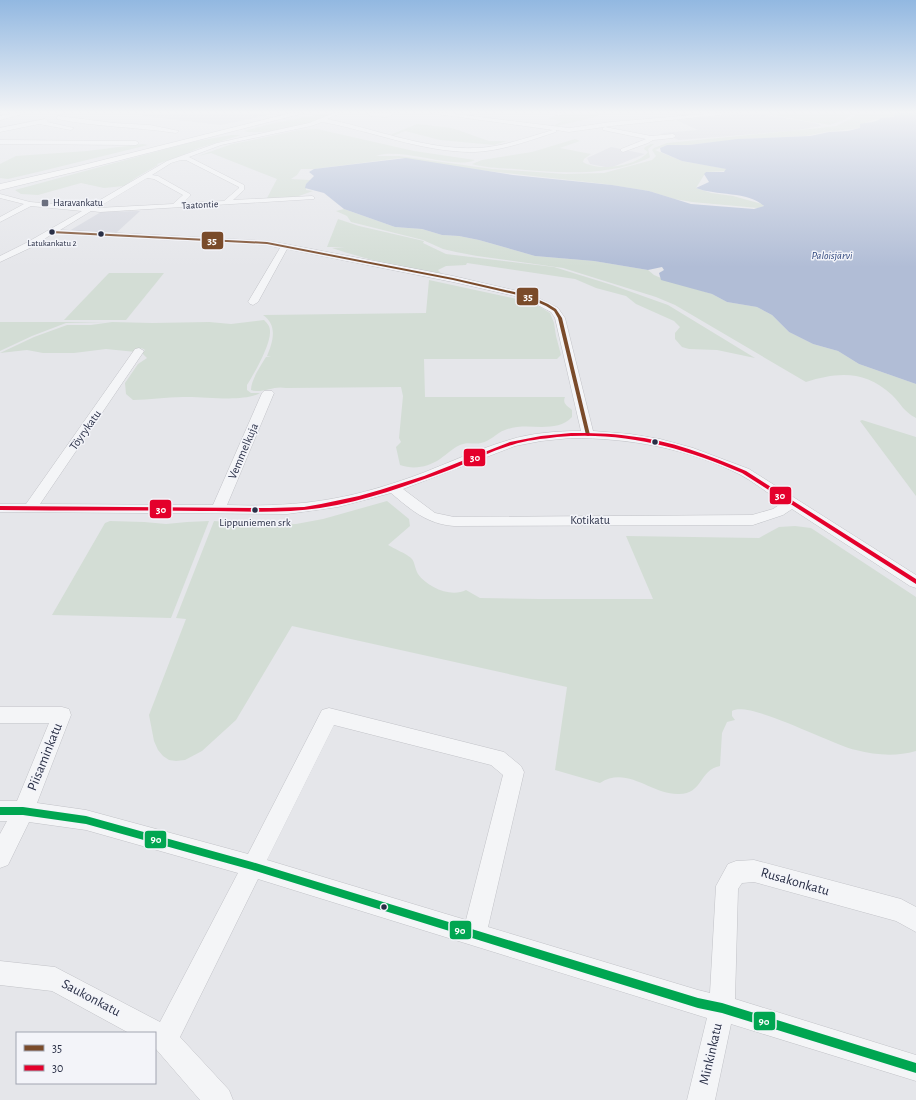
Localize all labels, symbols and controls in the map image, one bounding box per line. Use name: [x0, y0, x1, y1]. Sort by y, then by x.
marker: Haravankatu: [40, 198, 50, 208]
place label: Haravankatu: [53, 198, 103, 208]
street label: Taatontie: [181, 199, 219, 211]
marker: Latukankatu 2: [47, 227, 57, 237]
unlabelled marker: [96, 229, 106, 239]
line badge: 35: [201, 231, 224, 250]
text: 35: [207, 235, 217, 246]
place label: Latukankatu 2: [27, 239, 77, 248]
water label: Paloisjärvi: [812, 250, 853, 261]
line badge: 35: [516, 287, 539, 306]
text: 35: [523, 291, 533, 302]
street label: Töyrykatu: [67, 408, 104, 453]
street label: Vemmelkuja: [226, 421, 261, 481]
unlabelled marker: [650, 437, 660, 447]
line badge: 30: [463, 448, 486, 467]
text: 30: [470, 452, 480, 463]
line badge: 30: [769, 486, 792, 505]
text: 30: [775, 490, 785, 501]
line badge: 30: [149, 499, 172, 519]
text: 30: [156, 504, 166, 515]
marker: Lippuniemen srk: [250, 505, 260, 515]
street label: Kotikatu: [570, 514, 610, 526]
place label: Lippuniemen srk: [219, 517, 291, 528]
street label: Piisaminkatu: [25, 721, 65, 793]
line badge: 90: [144, 830, 167, 849]
text: 90: [150, 834, 162, 845]
street label: Rusakonkatu: [759, 866, 831, 898]
unlabelled marker: [379, 902, 389, 912]
line badge: 90: [449, 920, 472, 940]
text: 90: [454, 925, 466, 936]
street label: Saukonkatu: [59, 977, 123, 1019]
line badge: 90: [753, 1011, 776, 1031]
text: 90: [758, 1016, 770, 1027]
street label: Minkinkatu: [697, 1022, 725, 1086]
legend: [16, 1032, 156, 1084]
text: 35: [52, 1042, 62, 1054]
text: 30: [52, 1062, 63, 1074]

